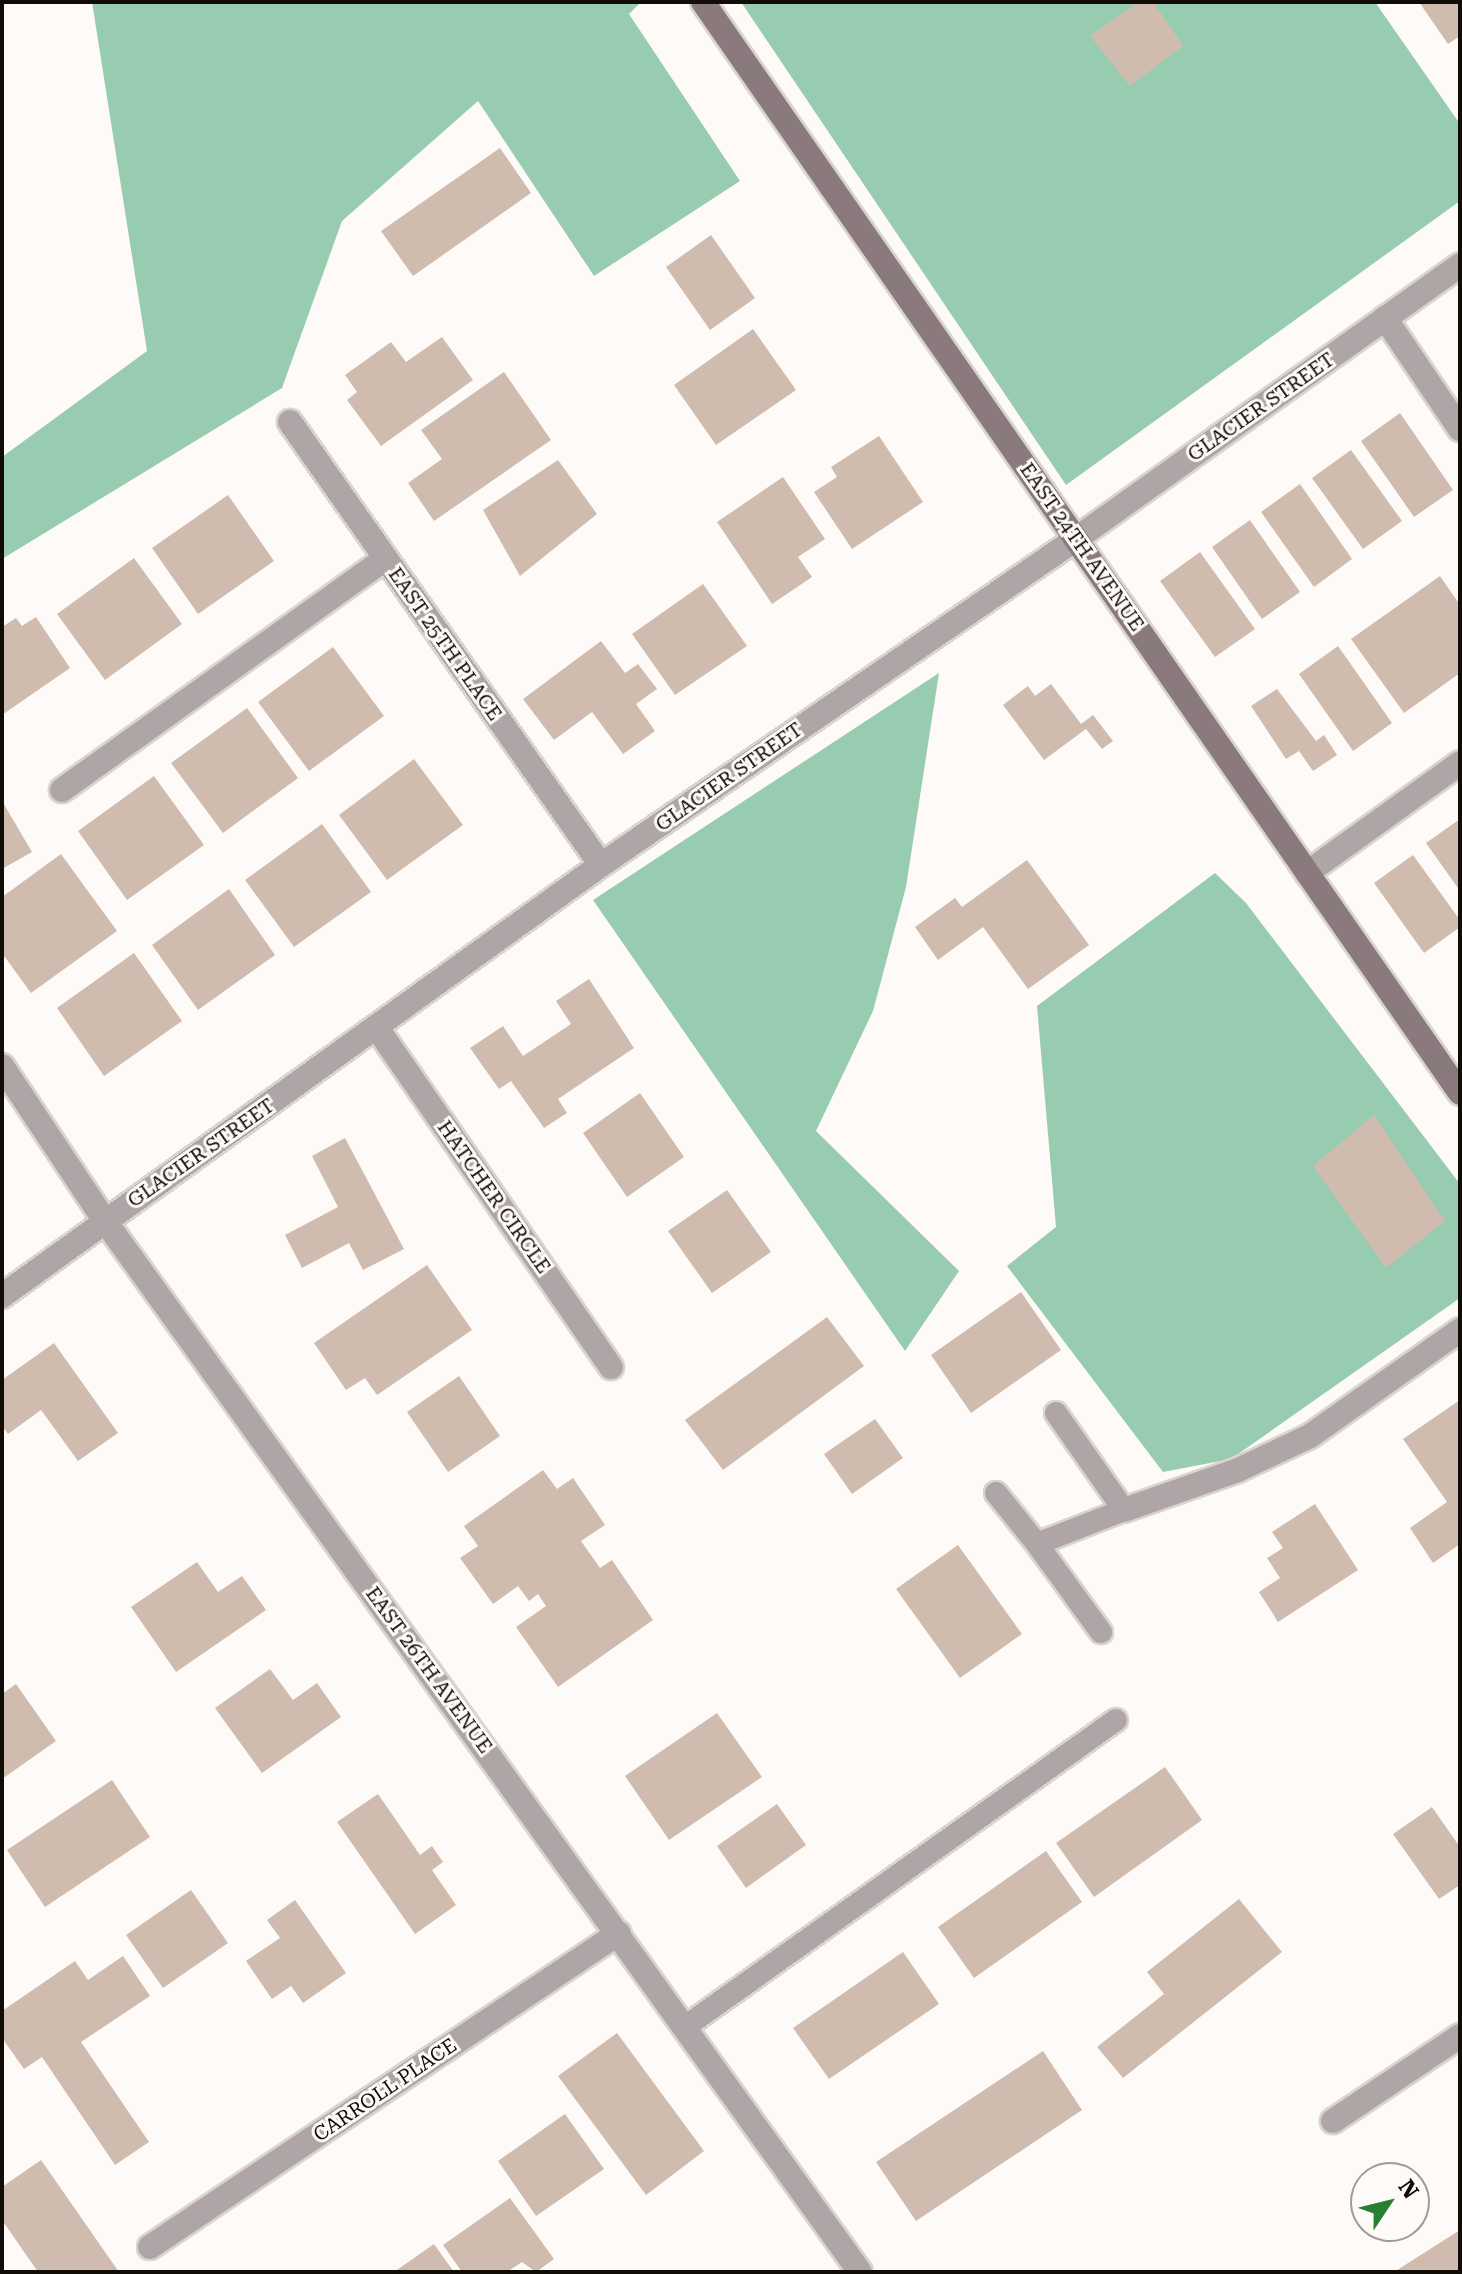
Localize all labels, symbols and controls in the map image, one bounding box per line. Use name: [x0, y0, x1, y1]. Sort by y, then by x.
street label: GLACIER STREET: [1183, 347, 1339, 467]
street label: EAST 24TH AVENUE: [1015, 458, 1149, 636]
street label: EAST 25TH PLACE: [383, 563, 507, 725]
street label: GLACIER STREET: [651, 717, 807, 837]
street label: GLACIER STREET: [123, 1093, 279, 1213]
street label: HATCHER CIRCLE: [432, 1116, 556, 1278]
street label: EAST 26TH AVENUE: [361, 1582, 497, 1758]
street label: CARROLL PLACE: [309, 2033, 461, 2147]
north arrow: [1350, 2162, 1430, 2242]
text: N: [1393, 2175, 1424, 2203]

